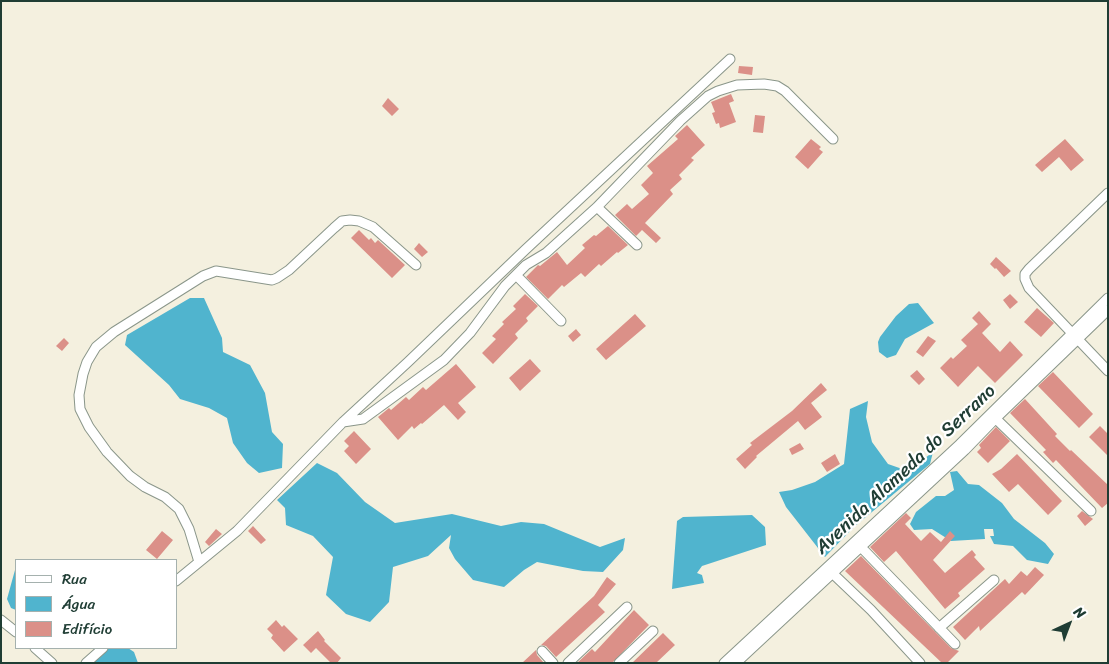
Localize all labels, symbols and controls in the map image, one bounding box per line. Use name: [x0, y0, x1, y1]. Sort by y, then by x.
street label: Avenida Alameda do Serrano: [811, 380, 1001, 560]
legend: [15, 559, 178, 649]
text: Rua: [62, 566, 87, 592]
text: Água: [62, 591, 95, 617]
north arrow: [1044, 599, 1094, 649]
text: N: [1067, 600, 1092, 625]
text: Edifício: [62, 616, 112, 642]

